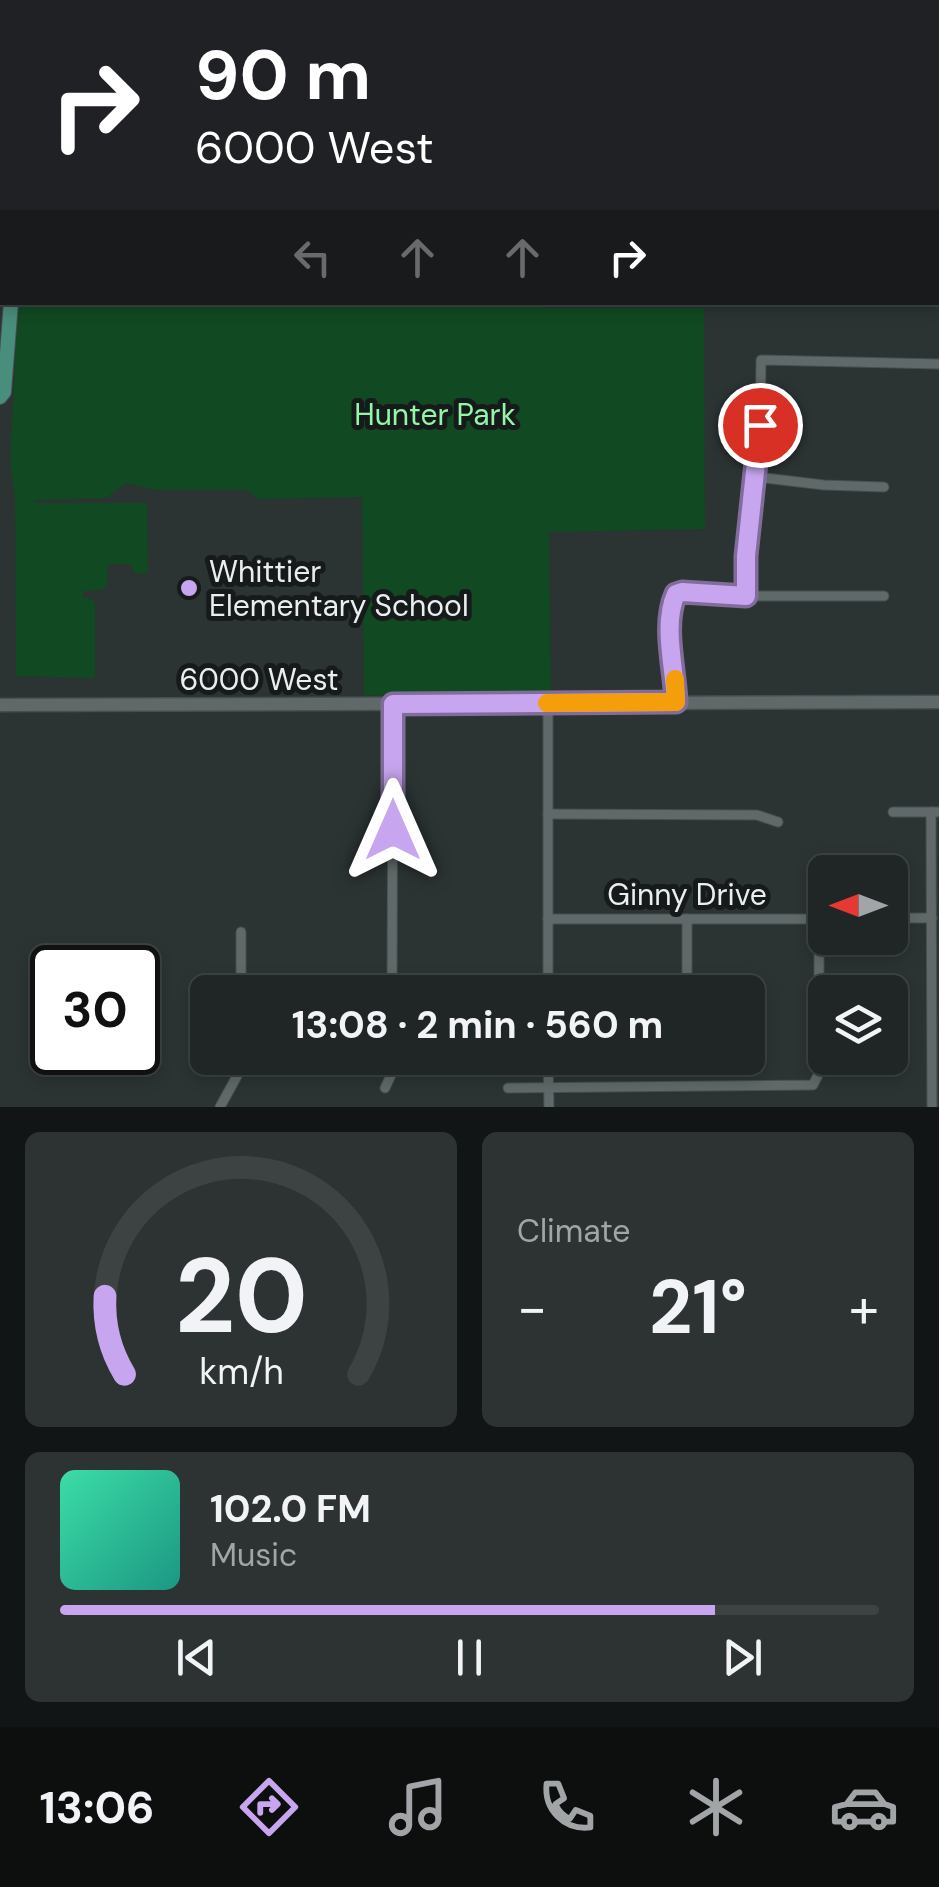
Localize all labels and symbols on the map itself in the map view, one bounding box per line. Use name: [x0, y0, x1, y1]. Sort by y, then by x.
pin: [718, 383, 803, 468]
park label: Hunter Park: [354, 395, 516, 434]
place label: Whittier Elementary School: [209, 552, 469, 625]
marker: Whittier Elementary School: [178, 577, 200, 599]
street label: 6000 West: [179, 660, 339, 699]
position arrow: [341, 778, 445, 882]
north arrow: [808, 855, 908, 955]
street label: Ginny Drive: [607, 875, 767, 914]
speed limit sign: 30: [30, 945, 160, 1075]

